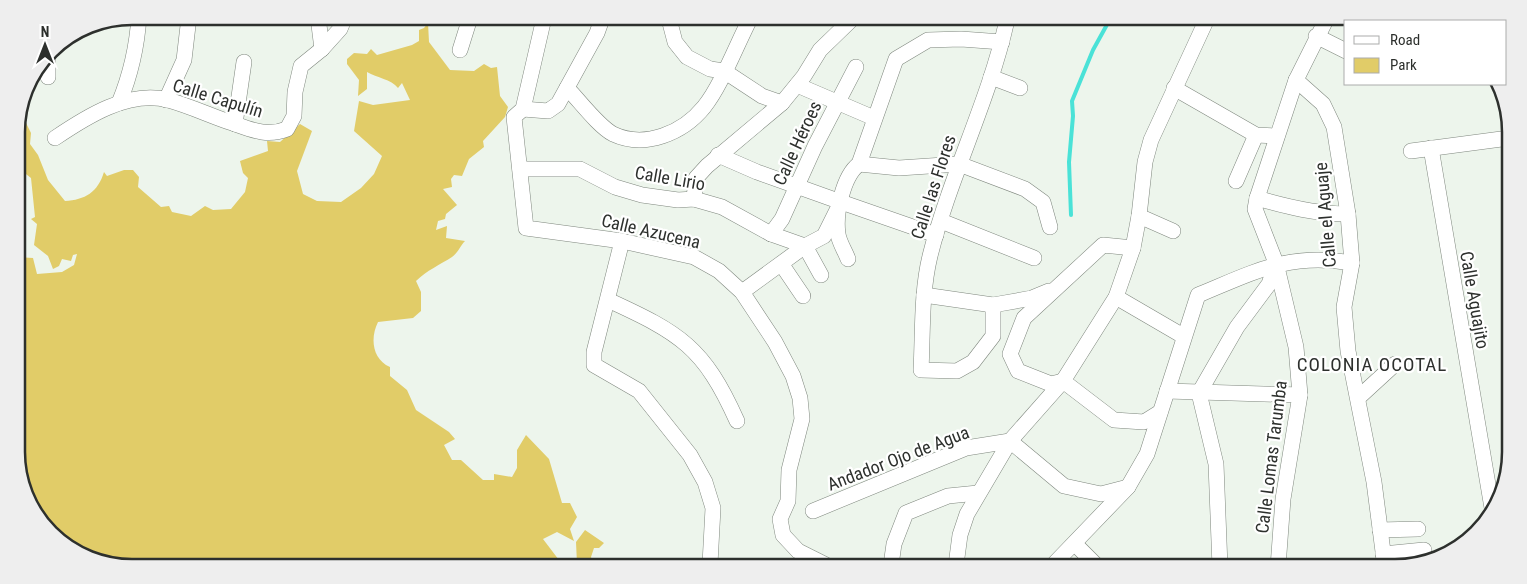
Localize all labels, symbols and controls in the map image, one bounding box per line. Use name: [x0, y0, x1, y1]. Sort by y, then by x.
north arrow: [20, 20, 70, 70]
legend: [1344, 20, 1507, 85]
text: N: [41, 24, 49, 40]
text: Road: [1390, 31, 1420, 49]
text: Park: [1390, 56, 1417, 74]
street label: Calle Capulín: [170, 74, 266, 122]
street label: Calle Héroes: [768, 98, 826, 188]
street label: Calle las Flores: [906, 132, 960, 242]
street label: Calle Lirio: [633, 161, 707, 195]
street label: Calle el Aguaje: [1310, 162, 1340, 268]
street label: Calle Azucena: [600, 209, 702, 253]
street label: Calle Aguajito: [1456, 250, 1494, 350]
district label: COLONIA OCOTAL: [1297, 353, 1447, 376]
street label: Calle Lomas Tarumba: [1251, 379, 1291, 535]
street label: Andador Ojo de Agua: [824, 421, 972, 495]

